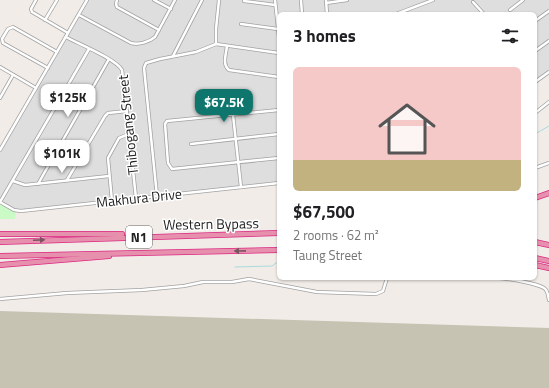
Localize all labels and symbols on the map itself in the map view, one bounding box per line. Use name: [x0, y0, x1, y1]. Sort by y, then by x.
street label: Thibogang Street: [112, 74, 143, 176]
pin: $125K: [40, 84, 96, 118]
pin: $67.5K: [191, 89, 257, 123]
pin: $101K: [34, 140, 90, 174]
street label: Makhura Drive: [95, 183, 183, 212]
street label: Western Bypass: [163, 212, 259, 235]
road number: N1: [126, 226, 152, 248]
one-way arrow: [33, 237, 46, 243]
one-way arrow: [234, 247, 246, 254]

